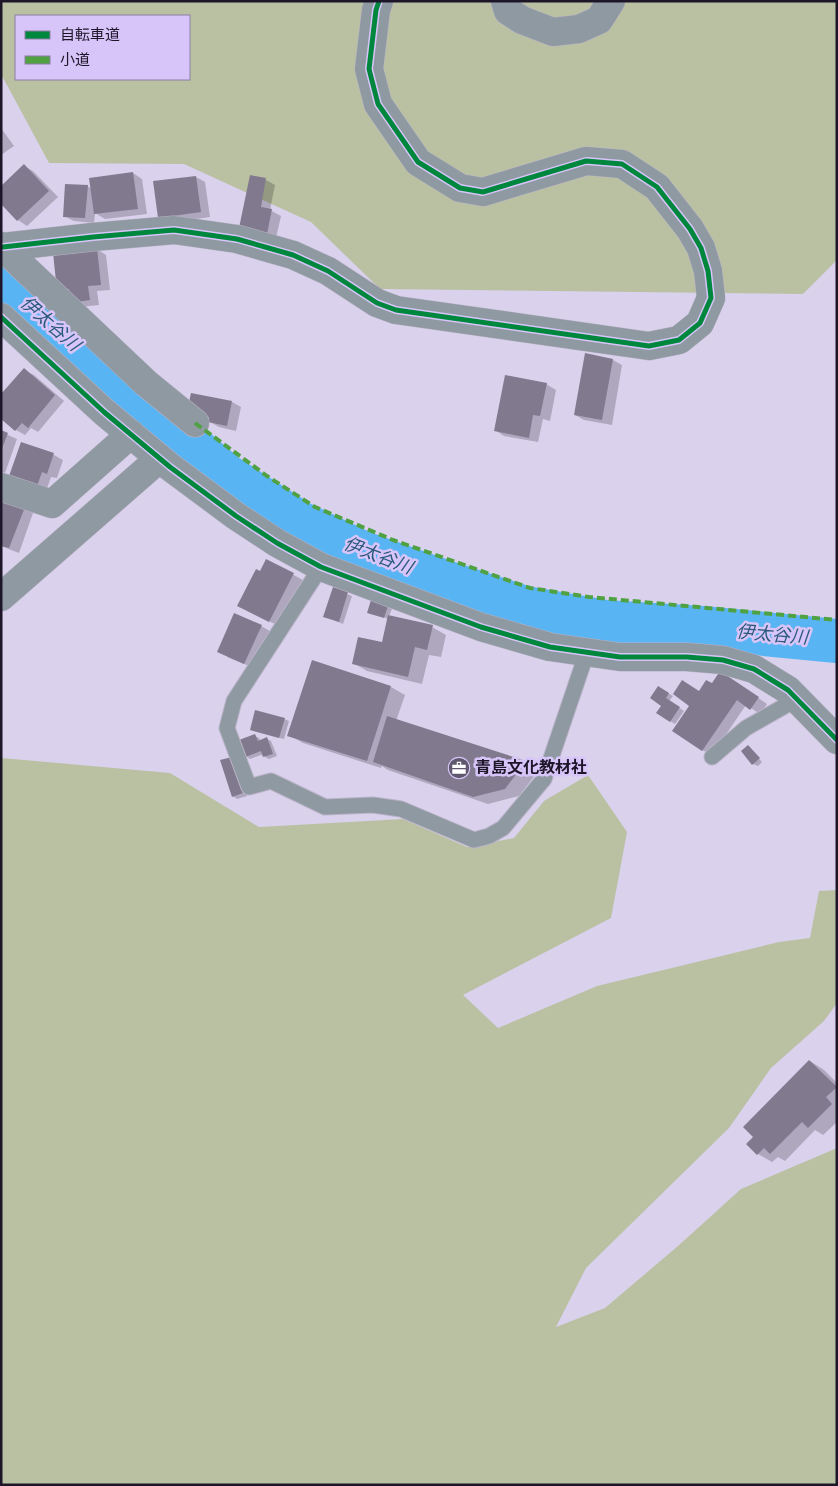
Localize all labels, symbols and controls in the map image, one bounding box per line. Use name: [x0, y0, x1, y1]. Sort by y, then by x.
legend: [15, 15, 190, 80]
text: 自転車道: [60, 26, 120, 45]
text: 小道: [60, 51, 90, 70]
water label: 伊太谷川: [16, 292, 86, 357]
water label: 伊太谷川: [341, 533, 417, 579]
water label: 伊太谷川: [735, 621, 811, 649]
office icon: 青島文化教材社: [447, 756, 471, 780]
place label: 青島文化教材社: [475, 758, 587, 778]

